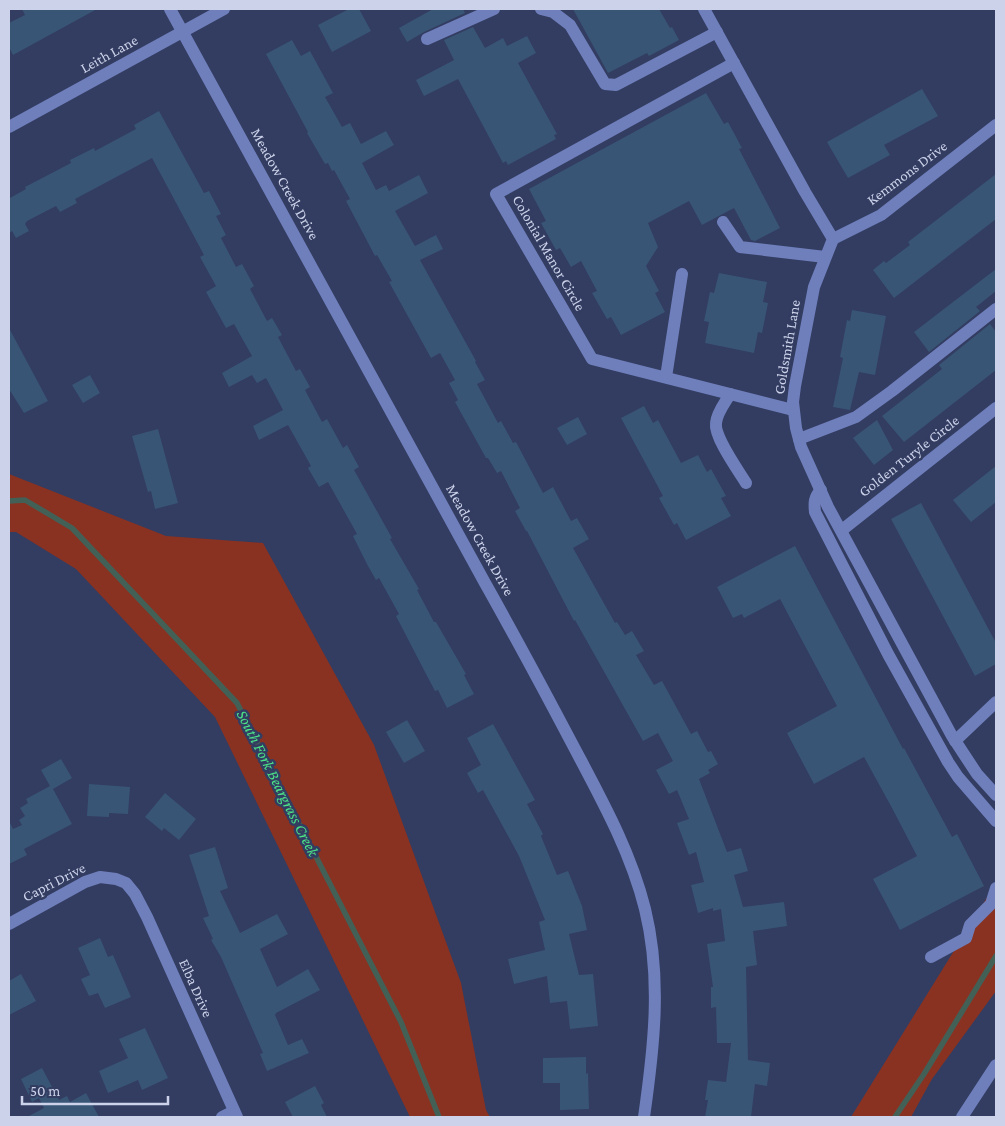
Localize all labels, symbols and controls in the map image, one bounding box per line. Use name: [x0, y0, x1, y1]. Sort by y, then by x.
street label: Leith Lane: [78, 32, 141, 76]
street label: Meadow Creek Drive: [248, 126, 322, 243]
street label: Kemmons Drive: [864, 137, 950, 208]
street label: Colonial Manor Circle: [509, 192, 589, 314]
street label: Goldsmith Lane: [771, 298, 803, 395]
street label: Golden Turyle Circle: [856, 412, 963, 501]
street label: Meadow Creek Drive: [443, 482, 517, 599]
water label: South Fork Beargrass Creek: [233, 707, 323, 860]
street label: Capri Drive: [20, 859, 89, 906]
street label: Elba Drive: [176, 956, 216, 1020]
scale bar: [22, 1074, 169, 1106]
text: 50 m: [30, 1083, 60, 1099]

